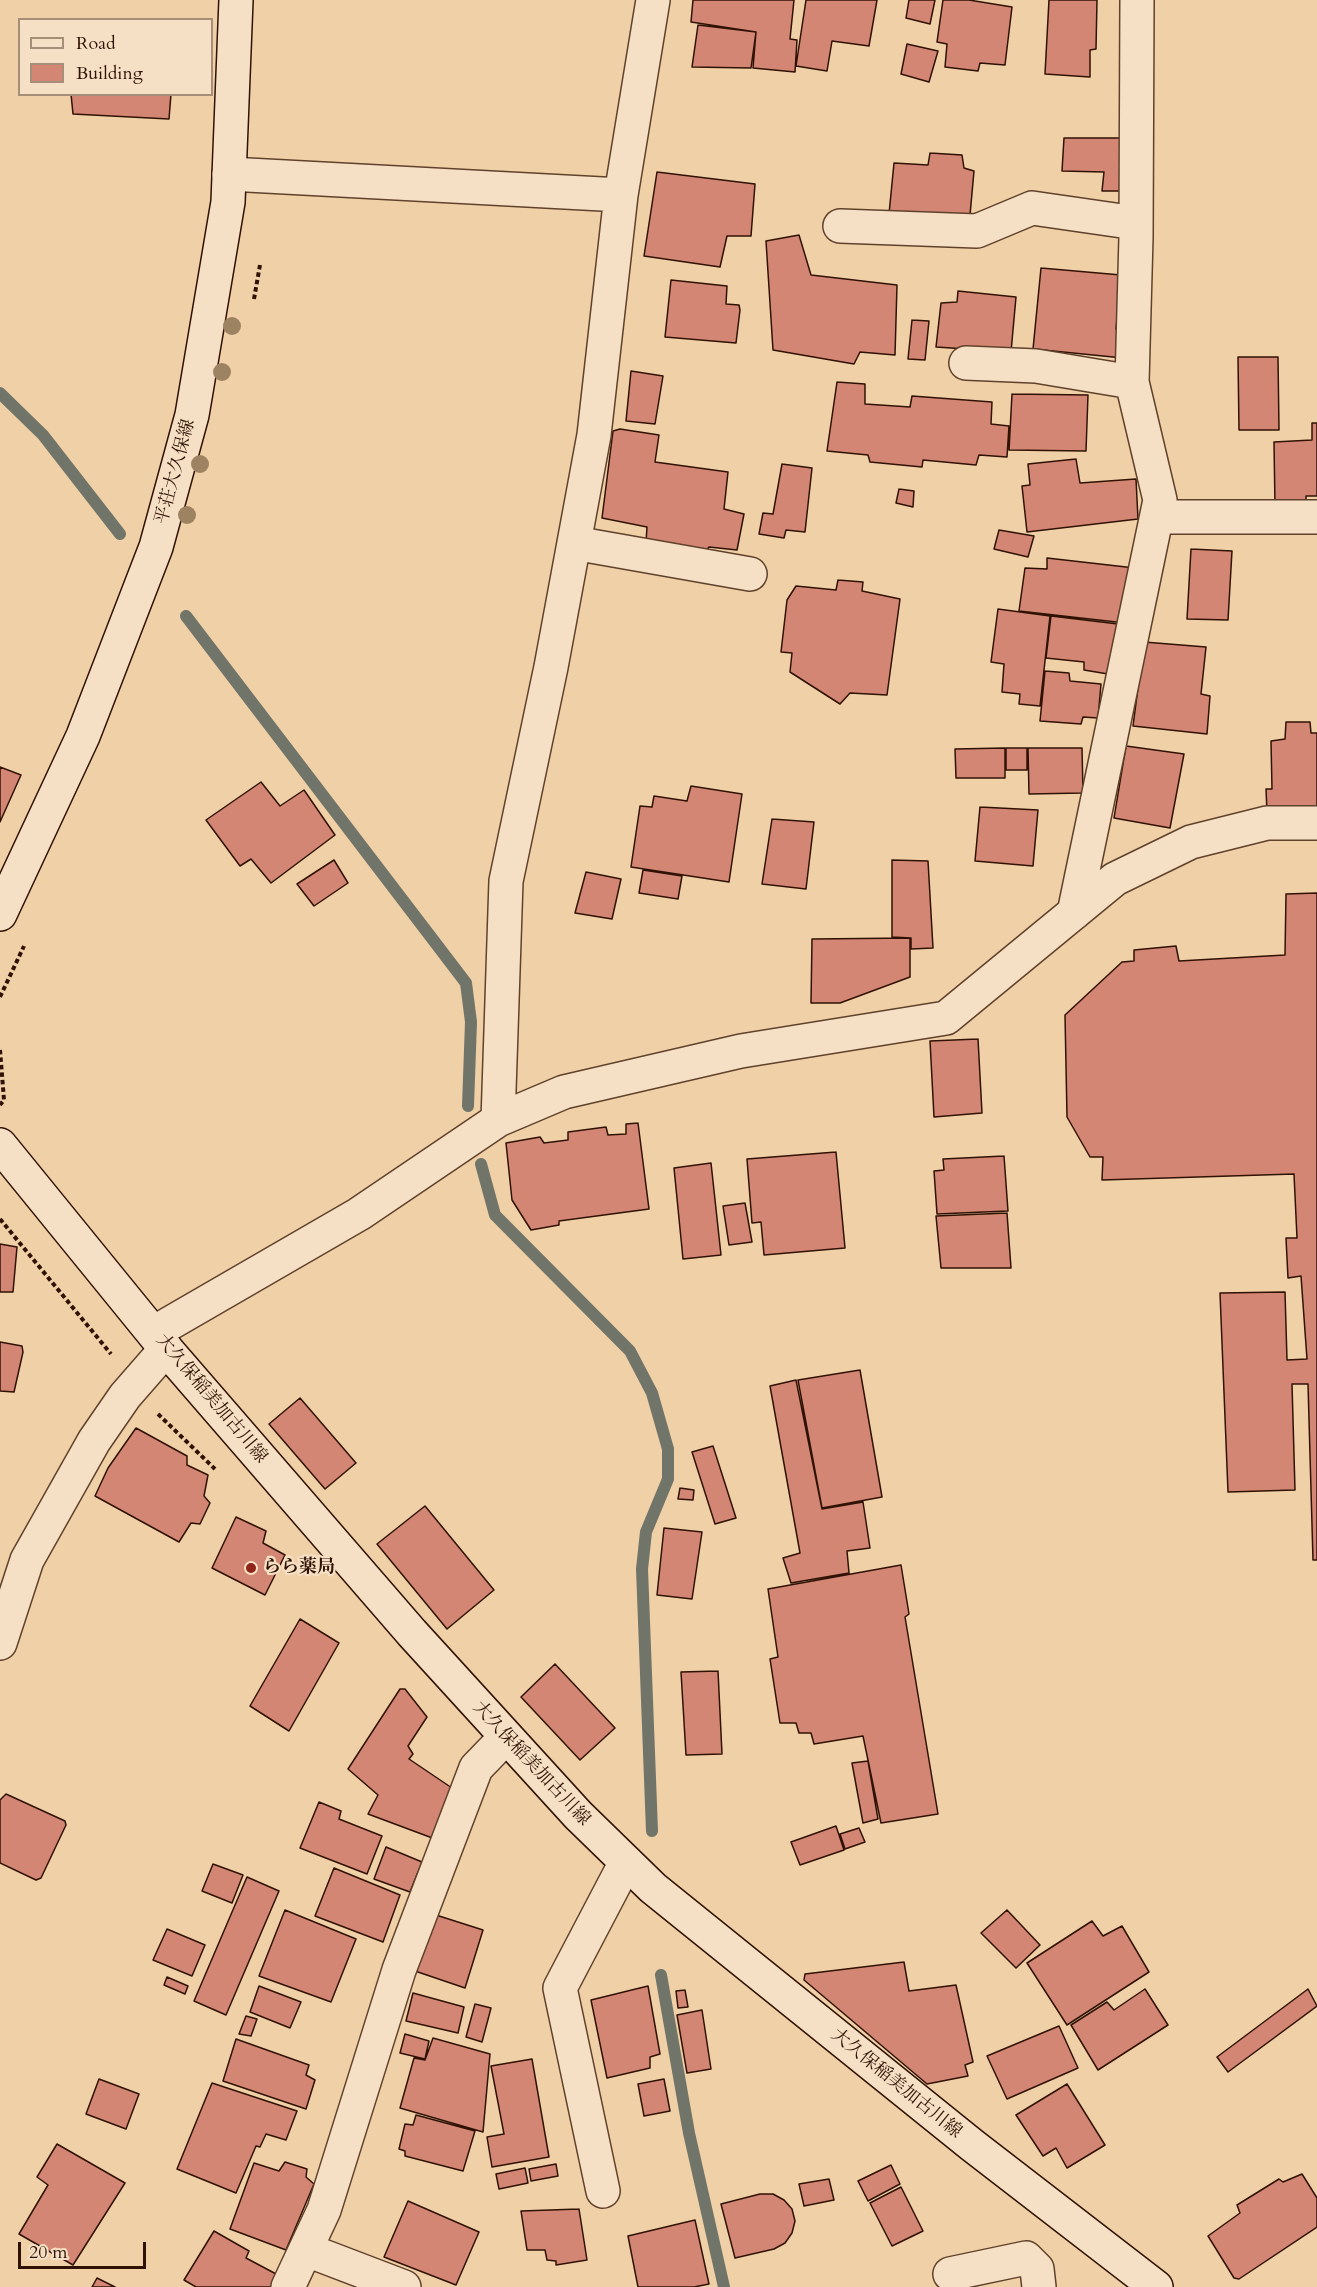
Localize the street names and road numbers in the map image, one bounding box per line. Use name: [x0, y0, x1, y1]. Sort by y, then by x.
street label: 平荘大久保線: [152, 417, 200, 527]
street label: 大久保稲美加古川線: [151, 1330, 271, 1468]
street label: 大久保稲美加古川線: [468, 1697, 594, 1831]
street label: 大久保稲美加古川線: [826, 2025, 966, 2143]

